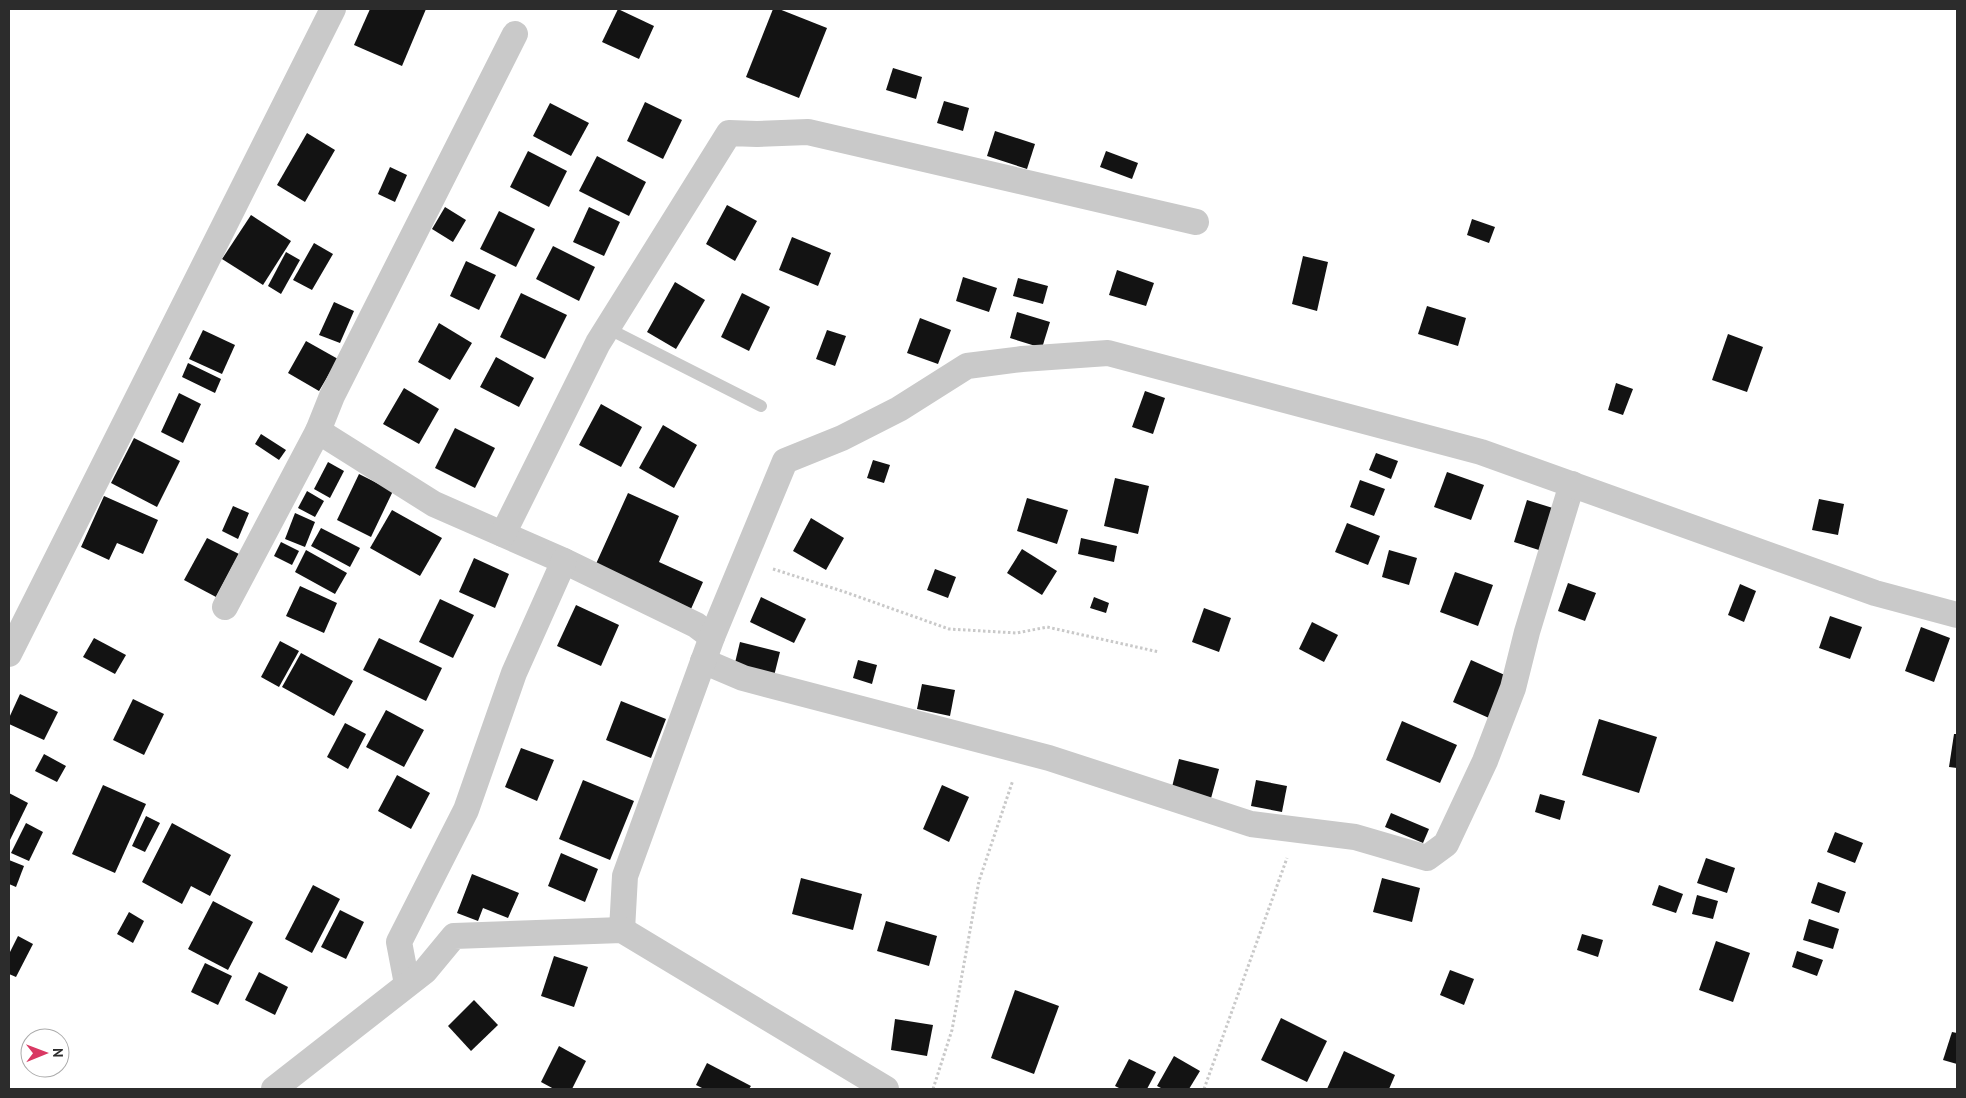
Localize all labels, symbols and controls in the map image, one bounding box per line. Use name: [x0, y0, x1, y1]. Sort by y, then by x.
north arrow: [20, 1028, 70, 1078]
text: N: [49, 1048, 67, 1058]

